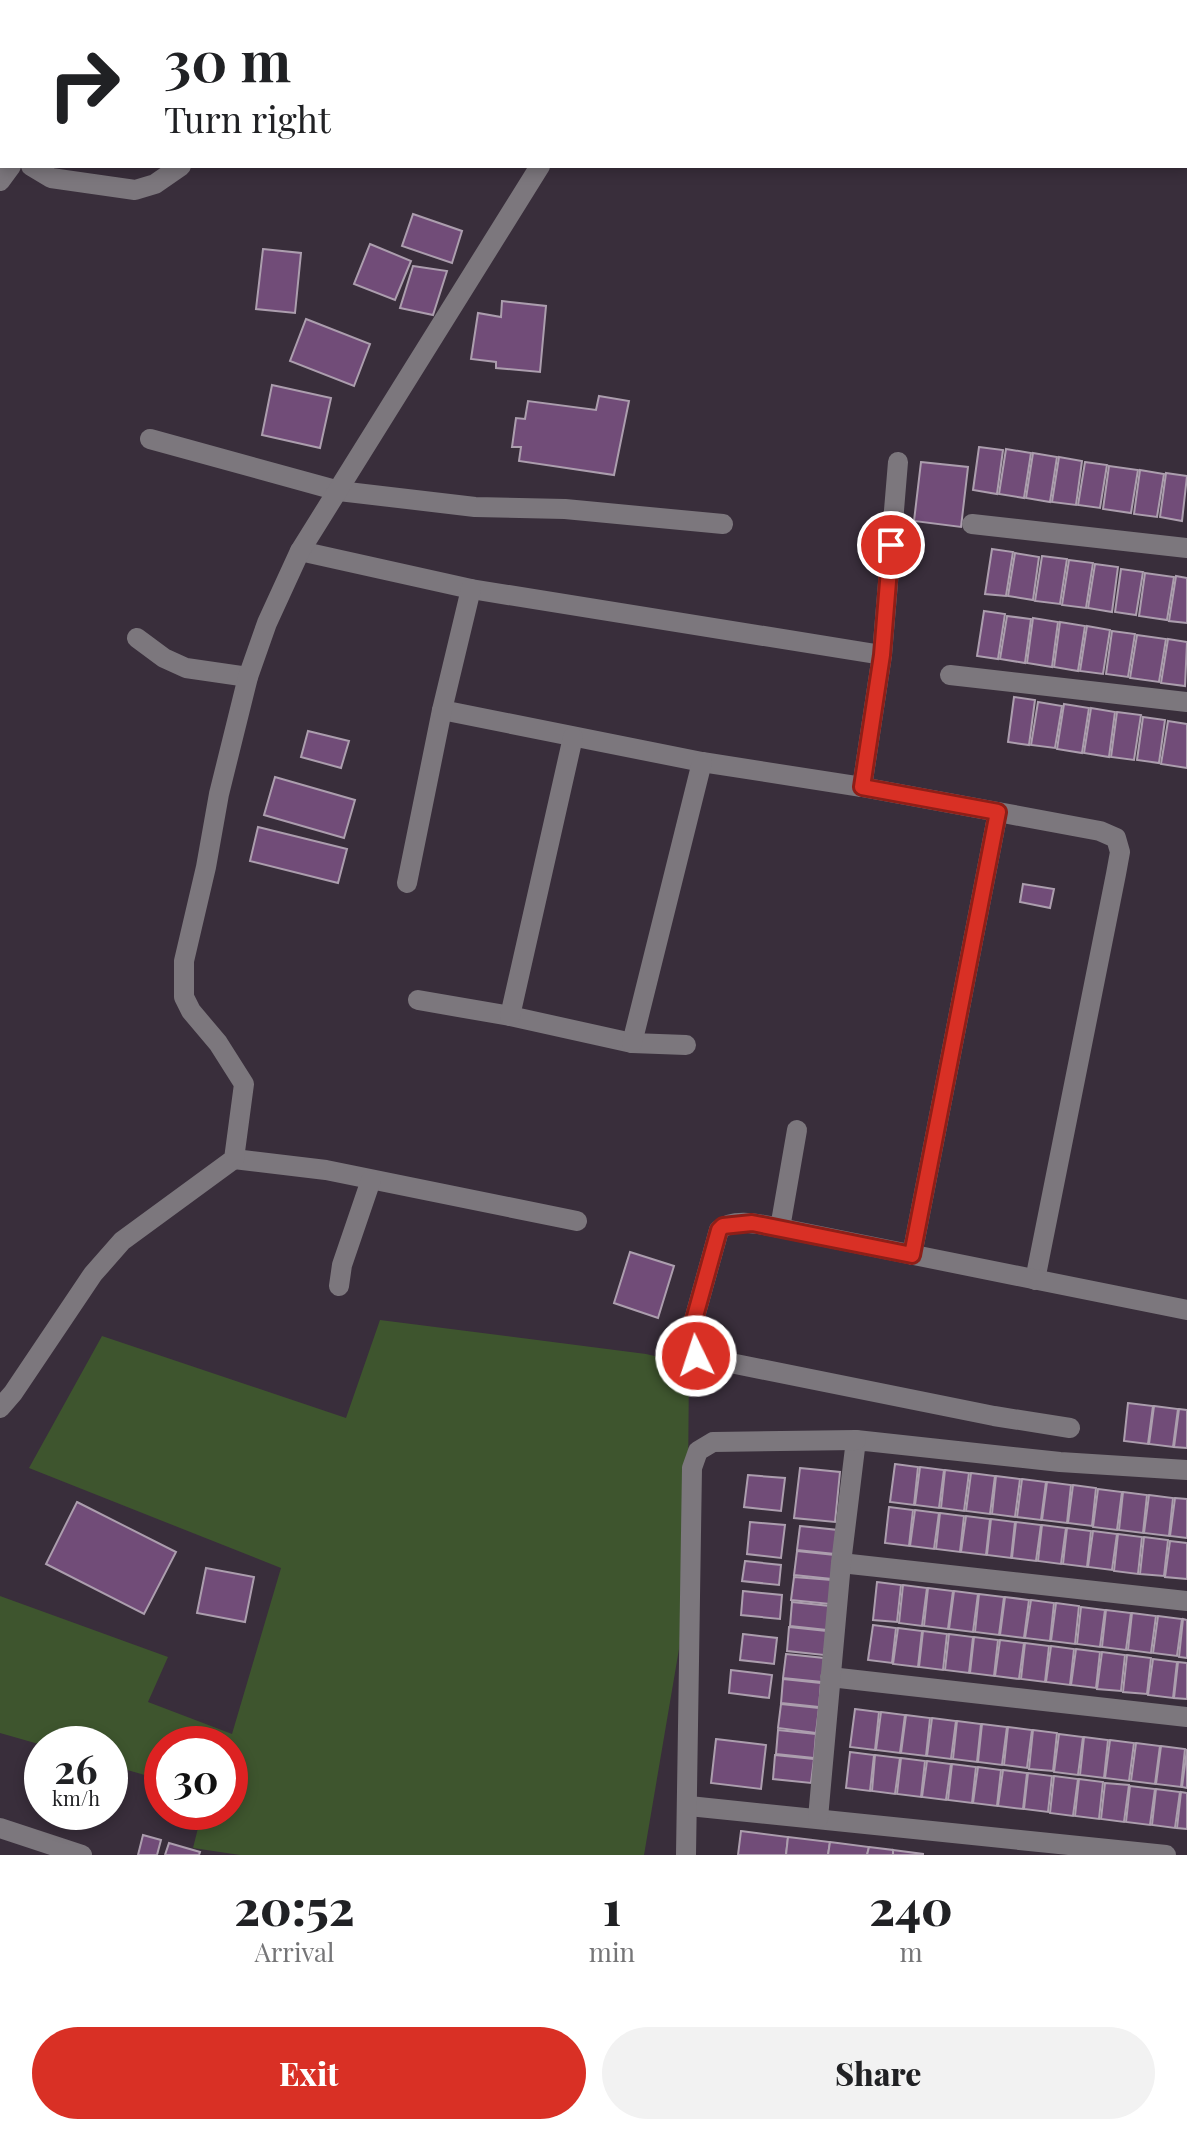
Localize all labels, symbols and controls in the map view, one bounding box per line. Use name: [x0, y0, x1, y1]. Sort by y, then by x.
text: 30 m: [164, 22, 291, 97]
icon: right: [32, 32, 136, 136]
text: Turn right: [164, 94, 331, 142]
pin: [857, 511, 925, 579]
icon: arrive: [869, 523, 913, 567]
position arrow: [654, 1314, 738, 1398]
speed limit sign: 30: [144, 1726, 248, 1830]
text: 26: [54, 1741, 98, 1794]
text: km/h: [52, 1784, 100, 1811]
text: 20:52: [234, 1874, 355, 1938]
text: 1: [603, 1874, 621, 1938]
text: 240: [869, 1874, 953, 1938]
text: Arrival: [254, 1934, 334, 1969]
text: min: [589, 1934, 635, 1969]
text: m: [899, 1934, 923, 1969]
button: Exit: [32, 2027, 586, 2119]
button: Share: [602, 2027, 1155, 2119]

